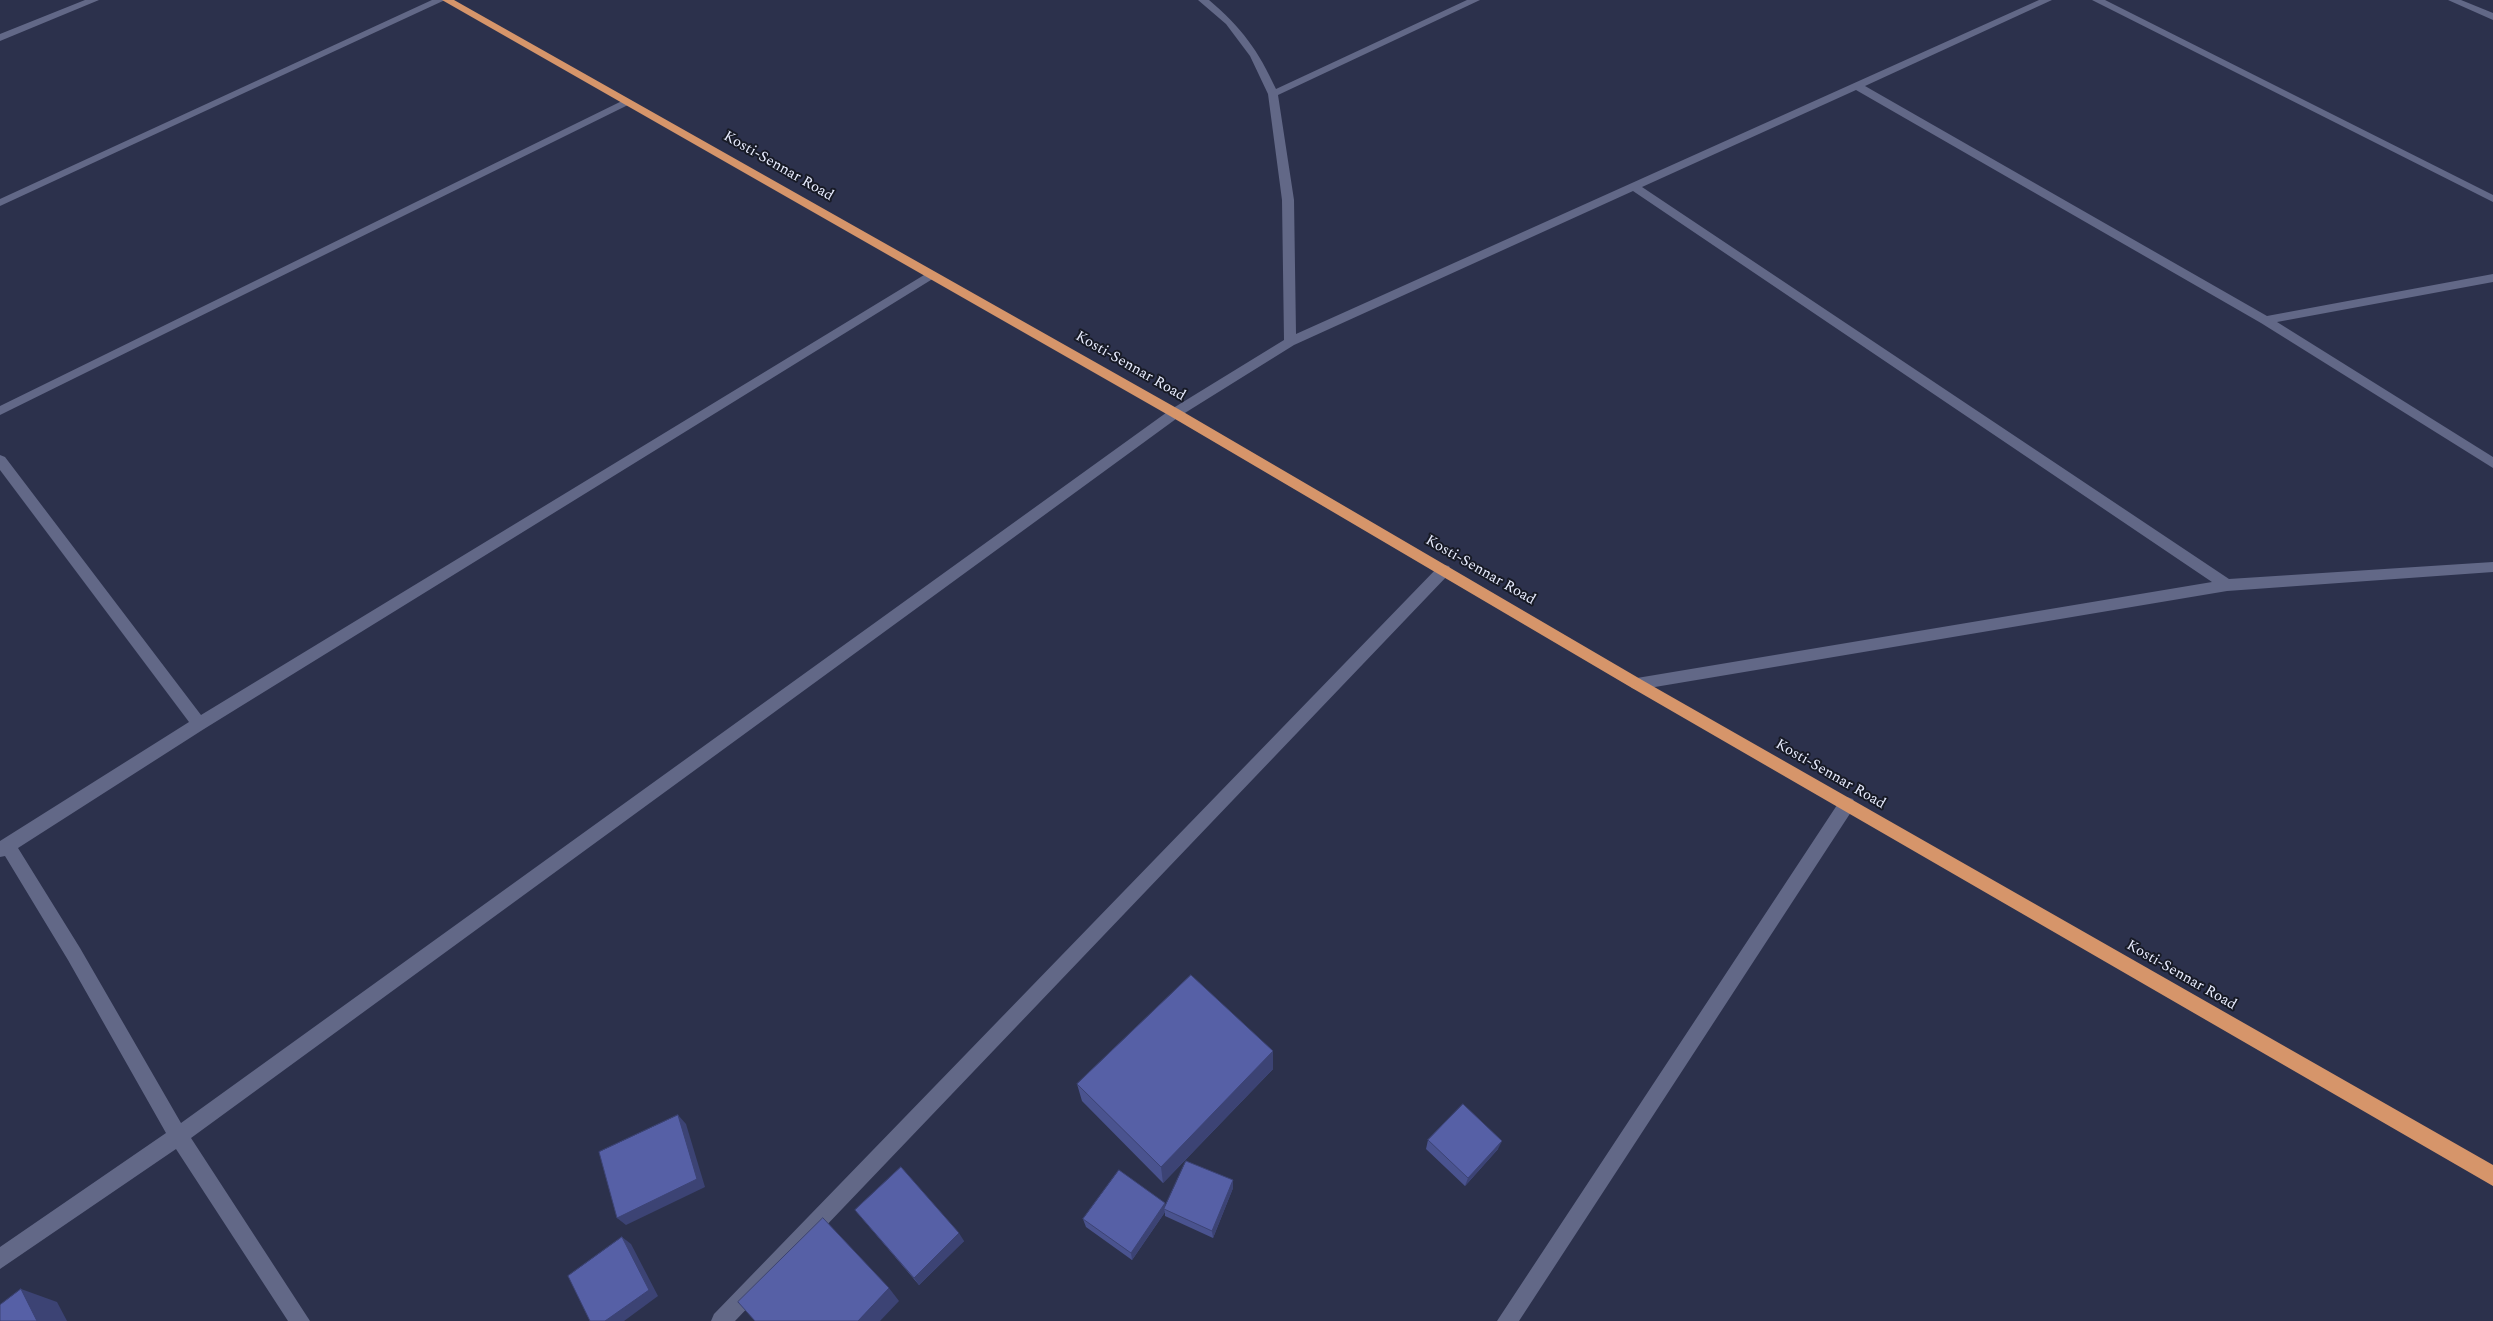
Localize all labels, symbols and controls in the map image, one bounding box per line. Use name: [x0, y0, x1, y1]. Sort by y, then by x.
street label: Kosti-Sennar Road: [720, 128, 836, 206]
street label: Kosti-Sennar Road: [1072, 328, 1188, 406]
street label: Kosti-Sennar Road: [1422, 532, 1538, 610]
street label: Kosti-Sennar Road: [1772, 736, 1888, 814]
street label: Kosti-Sennar Road: [2123, 937, 2239, 1015]

